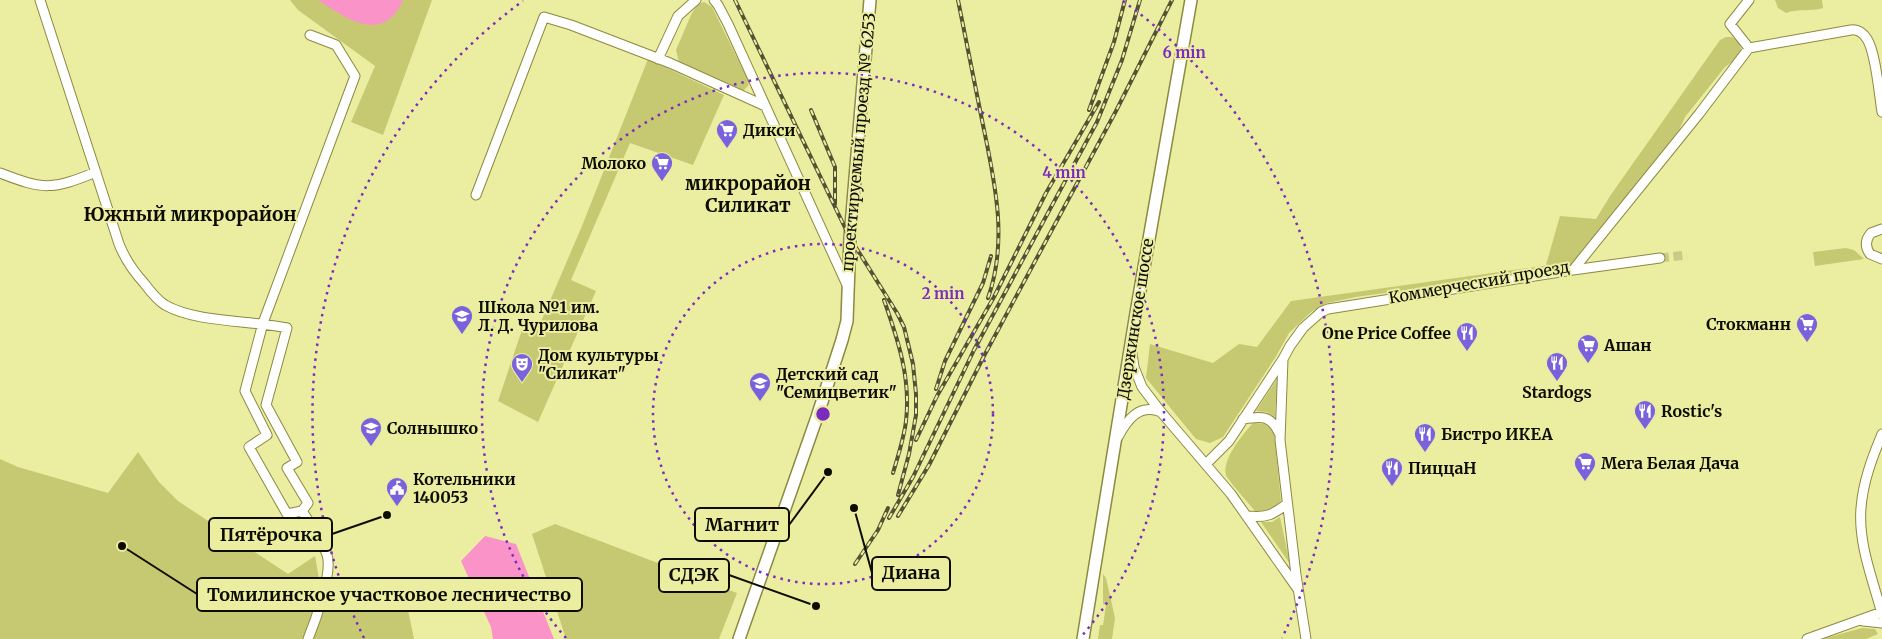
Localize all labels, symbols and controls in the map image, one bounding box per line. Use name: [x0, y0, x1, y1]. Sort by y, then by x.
street label: проектируемый проезд № 6253: [837, 12, 879, 272]
text: 6 min: [1162, 43, 1206, 62]
supermarket icon: Дикси: [715, 118, 739, 149]
place label: Дикси: [743, 120, 796, 140]
supermarket icon: Молоко: [650, 151, 674, 182]
place label: Молоко: [581, 153, 646, 173]
text: 4 min: [1042, 163, 1086, 182]
district label: микрорайон Силикат: [685, 171, 811, 217]
district label: Южный микрорайон: [83, 202, 297, 226]
street label: Дзержинское шоссе: [1112, 237, 1158, 401]
street label: Коммерческий проезд: [1387, 256, 1571, 308]
text: 2 min: [922, 284, 964, 303]
place label: Школа №1 им. Л. Д. Чурилова: [478, 297, 600, 335]
school or university icon: Школа №1 им. Л. Д. Чурилова: [450, 304, 474, 335]
supermarket icon: Стокманн: [1795, 312, 1819, 343]
place label: Стокманн: [1706, 314, 1791, 334]
restaurant icon: One Price Coffee: [1455, 321, 1479, 352]
place label: One Price Coffee: [1322, 323, 1451, 343]
supermarket icon: Ашан: [1576, 333, 1600, 364]
place label: Ашан: [1603, 335, 1651, 355]
place label: Дом культуры "Силикат": [538, 345, 659, 383]
restaurant icon: Stardogs: [1545, 351, 1569, 382]
theatre icon: Дом культуры "Силикат": [510, 352, 534, 383]
place label: Детский сад "Семицветик": [776, 364, 897, 402]
school or university icon: Детский сад "Семицветик": [748, 371, 772, 402]
place label: Stardogs: [1522, 382, 1592, 402]
restaurant icon: Rostic's: [1633, 399, 1657, 430]
place label: Rostic's: [1661, 401, 1722, 421]
centre of rings: [814, 405, 832, 423]
school or university icon: Солнышко: [359, 416, 383, 447]
place label: Солнышко: [387, 418, 479, 438]
restaurant icon: Бистро ИКЕА: [1413, 422, 1437, 453]
place label: Бистро ИКЕА: [1441, 424, 1553, 444]
supermarket icon: Мега Белая Дача: [1573, 451, 1597, 482]
place label: Мега Белая Дача: [1601, 453, 1739, 473]
restaurant icon: ПиццаН: [1380, 456, 1404, 487]
place label: ПиццаН: [1408, 458, 1477, 478]
place label: Котельники 140053: [413, 469, 516, 507]
public building icon: Котельники 140053: [385, 476, 409, 507]
callout: Магнит: [695, 508, 789, 541]
text: Магнит: [705, 513, 779, 536]
callout: Пятёрочка: [209, 518, 332, 551]
text: Пятёрочка: [220, 523, 322, 546]
callout: Диана: [872, 557, 950, 590]
callout: СДЭК: [659, 559, 729, 592]
text: Диана: [882, 561, 940, 584]
text: СДЭК: [669, 563, 719, 586]
callout: Томилинское участковое лесничество: [197, 578, 582, 611]
text: Томилинское участковое лесничество: [207, 583, 571, 606]

